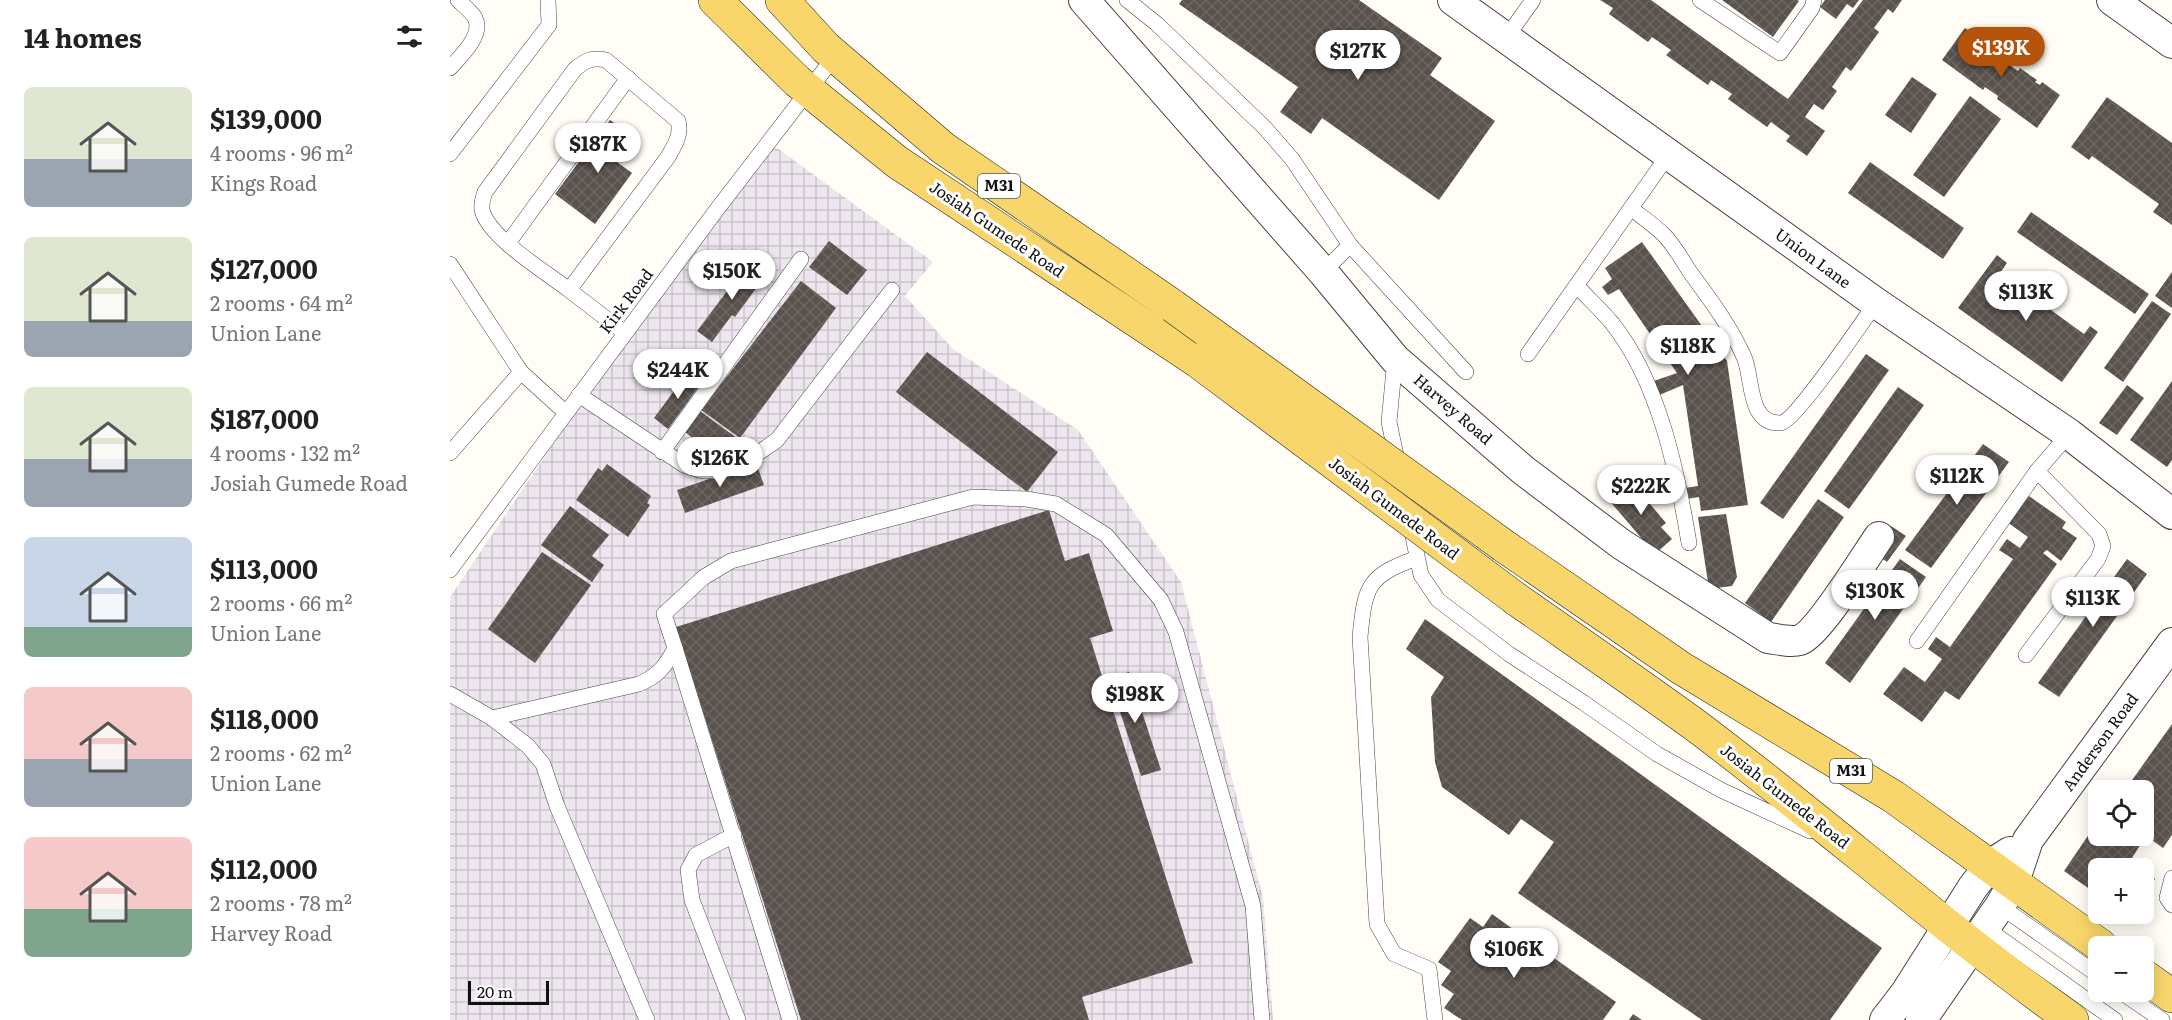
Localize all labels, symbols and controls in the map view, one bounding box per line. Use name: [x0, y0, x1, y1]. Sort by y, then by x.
text: 14 homes: [24, 17, 142, 56]
icon: filters: [393, 20, 426, 53]
pin: $139K: [1959, 27, 2043, 78]
pin: $127K: [1316, 30, 1400, 81]
text: $139K: [1972, 31, 2030, 61]
text: $127K: [1329, 34, 1387, 64]
text: $139,000: [210, 98, 322, 137]
icon: home: [72, 111, 144, 183]
pin: $187K: [556, 123, 640, 174]
text: $187K: [569, 127, 627, 157]
text: 4 rooms · 96 m²: [210, 137, 353, 167]
text: Kings Road: [210, 167, 317, 197]
street label: Josiah Gumede Road: [925, 174, 1070, 282]
road number: M31: [978, 174, 1020, 198]
street label: Union Lane: [1771, 221, 1857, 293]
text: $127,000: [210, 248, 318, 287]
pin: $150K: [690, 250, 774, 301]
text: $150K: [702, 254, 762, 284]
icon: home: [72, 261, 144, 333]
street label: Kirk Road: [593, 263, 658, 338]
pin: $113K: [1984, 271, 2068, 322]
text: $113K: [1998, 275, 2054, 305]
text: 2 rooms · 64 m²: [210, 287, 353, 317]
text: Union Lane: [210, 317, 321, 347]
pin: $118K: [1646, 325, 1730, 376]
text: $118K: [1660, 329, 1716, 359]
pin: $244K: [636, 349, 720, 400]
text: $244K: [647, 353, 709, 383]
street label: Harvey Road: [1409, 367, 1499, 450]
text: $187,000: [210, 398, 319, 437]
icon: home: [72, 411, 144, 483]
text: 4 rooms · 132 m²: [210, 437, 360, 467]
pin: $126K: [678, 437, 762, 488]
text: $126K: [691, 441, 749, 471]
street label: Josiah Gumede Road: [1324, 450, 1465, 565]
pin: $112K: [1915, 455, 1999, 506]
text: $112K: [1930, 459, 1984, 489]
pin: $222K: [1599, 465, 1683, 516]
text: Josiah Gumede Road: [210, 467, 408, 497]
text: $222K: [1611, 469, 1671, 499]
text: $113,000: [210, 548, 318, 587]
icon: home: [72, 561, 144, 633]
pin: $130K: [1833, 570, 1917, 621]
text: $130K: [1845, 574, 1905, 604]
pin: $113K: [2051, 577, 2135, 628]
text: $113K: [2065, 581, 2121, 611]
text: 2 rooms · 66 m²: [210, 587, 352, 617]
text: Union Lane: [210, 617, 321, 647]
pin: $198K: [1093, 673, 1177, 724]
text: $198K: [1105, 677, 1165, 707]
street label: Anderson Road: [2055, 687, 2143, 796]
text: $118,000: [210, 698, 319, 737]
icon: home: [72, 711, 144, 783]
text: 2 rooms · 62 m²: [210, 737, 352, 767]
street label: Josiah Gumede Road: [1716, 737, 1856, 853]
road number: M31: [1830, 759, 1872, 783]
text: Union Lane: [210, 767, 321, 797]
map controls: [2088, 780, 2154, 1002]
button: locate: [2088, 780, 2154, 846]
text: $112,000: [210, 848, 317, 887]
button: +: [2088, 858, 2154, 924]
icon: home: [72, 861, 144, 933]
text: 2 rooms · 78 m²: [210, 887, 352, 917]
text: Harvey Road: [210, 917, 332, 947]
pin: $106K: [1472, 928, 1556, 979]
text: $106K: [1484, 932, 1544, 962]
button: −: [2088, 936, 2154, 1002]
scale bar: [468, 978, 549, 1006]
text: 20 m: [477, 979, 513, 1003]

